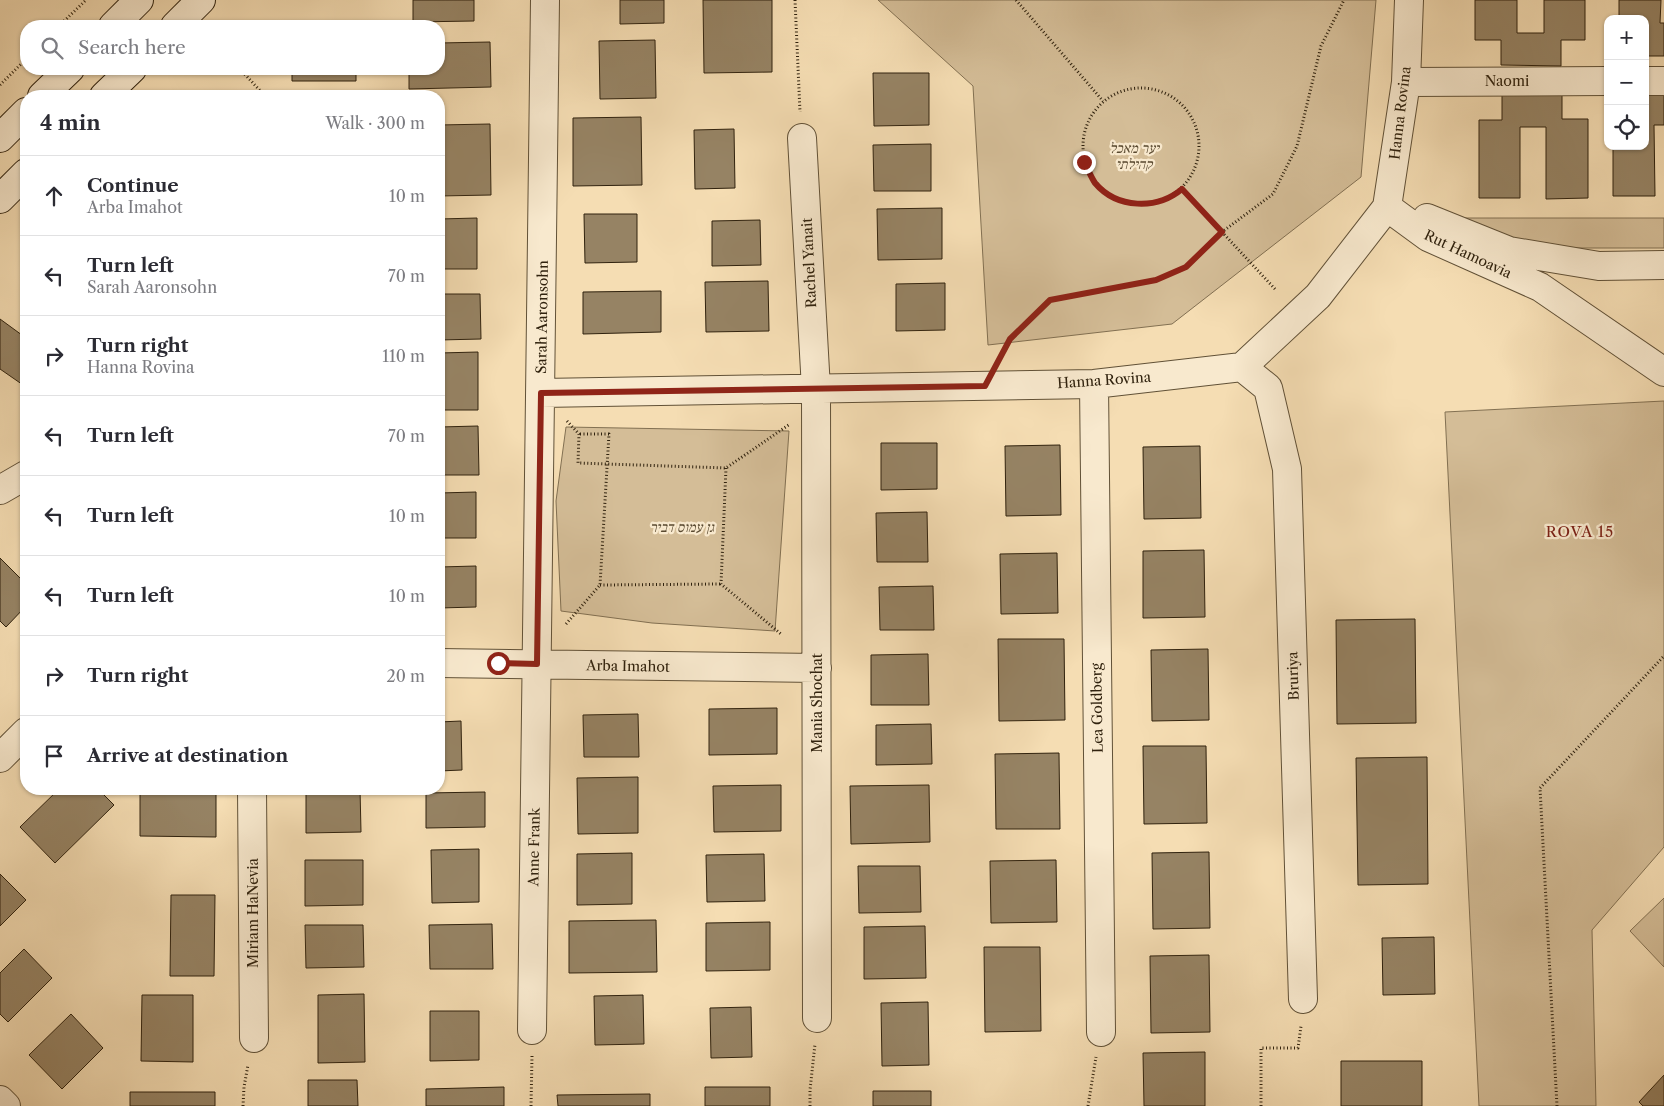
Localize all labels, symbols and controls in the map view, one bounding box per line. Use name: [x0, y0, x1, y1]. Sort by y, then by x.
map controls: [1604, 15, 1649, 150]
button: +: [1604, 15, 1649, 60]
search box: [20, 20, 445, 75]
icon: search: [38, 34, 66, 62]
text: Search here: [78, 36, 186, 59]
button: −: [1604, 60, 1649, 105]
street label: Hanna Rovina: [1385, 65, 1415, 161]
street label: Naomi: [1485, 72, 1529, 90]
button: locate: [1604, 105, 1649, 150]
text: 4 min: [40, 110, 101, 135]
text: Walk · 300 m: [326, 113, 425, 133]
park label: יער מאכל קהילתי: [1109, 139, 1161, 173]
route end: [1073, 151, 1096, 174]
text: Continue: [87, 174, 179, 197]
icon: ahead: [40, 182, 68, 210]
text: 10 m: [389, 186, 425, 206]
text: Arba Imahot: [87, 197, 183, 217]
street label: Rachel Yanait: [798, 217, 820, 309]
street label: Rut Hamoavia: [1421, 226, 1515, 282]
text: Turn left: [87, 254, 174, 277]
street label: Sarah Aaronsohn: [532, 260, 552, 374]
icon: left: [40, 262, 68, 290]
text: 70 m: [388, 266, 425, 286]
text: Sarah Aaronsohn: [87, 277, 217, 297]
text: Turn right: [87, 334, 188, 357]
icon: right: [40, 342, 68, 370]
text: 110 m: [382, 346, 425, 366]
text: Hanna Rovina: [87, 357, 194, 377]
street label: Hanna Rovina: [1056, 368, 1152, 392]
icon: left: [40, 422, 68, 450]
text: Turn left: [87, 424, 174, 447]
text: 70 m: [388, 426, 425, 446]
icon: left: [40, 502, 68, 530]
text: Turn left: [87, 504, 174, 527]
text: 10 m: [389, 506, 425, 526]
park label: גן עמוס דביר: [650, 518, 715, 536]
district label: ROVA 15: [1546, 522, 1614, 541]
icon: left: [40, 582, 68, 610]
text: Turn left: [87, 584, 174, 607]
text: 10 m: [389, 586, 425, 606]
street label: Bruriya: [1283, 651, 1303, 701]
route start: [487, 652, 510, 675]
street label: Mania Shochat: [808, 653, 826, 753]
street label: Arba Imahot: [585, 656, 670, 676]
icon: right: [40, 662, 68, 690]
street label: Lea Goldberg: [1087, 662, 1107, 753]
text: Turn right: [87, 664, 188, 687]
text: 20 m: [386, 666, 425, 686]
icon: arrive: [40, 742, 68, 770]
text: Arrive at destination: [87, 744, 288, 767]
street label: Anne Frank: [524, 807, 544, 887]
street label: Miriam HaNevia: [244, 857, 262, 968]

